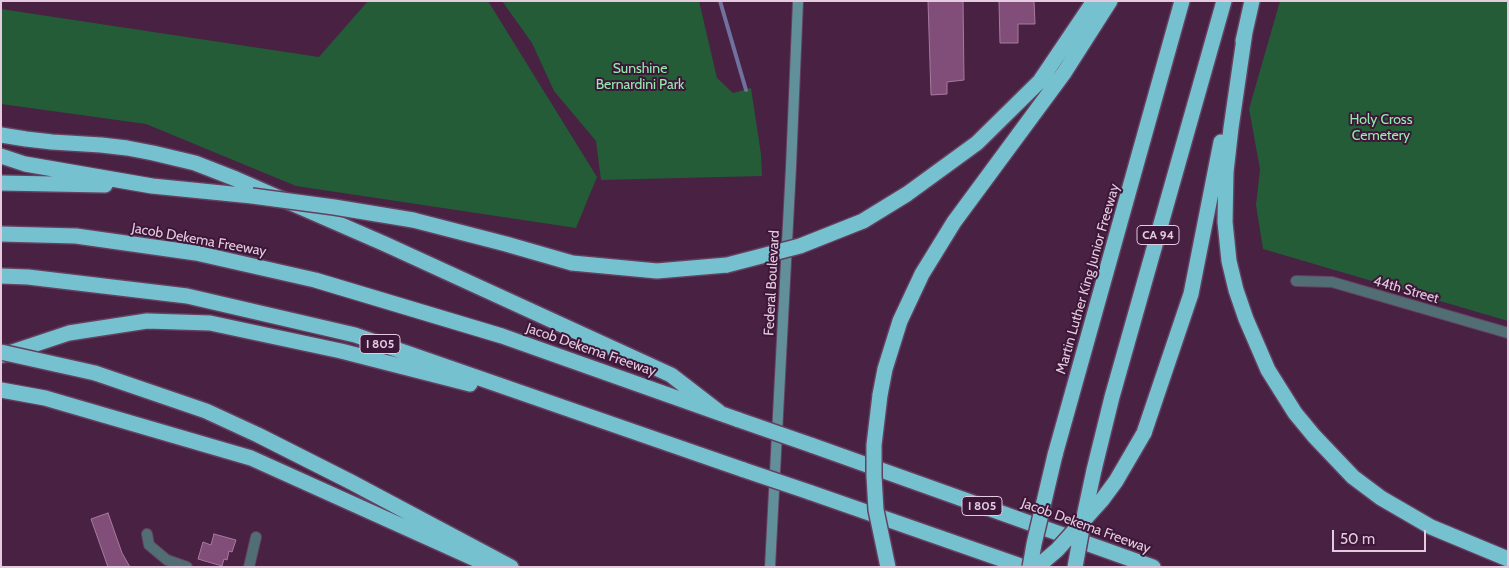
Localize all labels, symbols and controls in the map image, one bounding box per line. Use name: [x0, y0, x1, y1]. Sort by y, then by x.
park label: Sunshine Bernardini Park: [596, 61, 684, 94]
park label: Holy Cross Cemetery: [1350, 112, 1412, 144]
street label: Martin Luther King Junior Freeway: [1053, 182, 1123, 376]
street label: Jacob Dekema Freeway: [130, 220, 268, 260]
road number: CA 94: [1137, 226, 1179, 244]
street label: Federal Boulevard: [761, 230, 783, 336]
street label: 44th Street: [1371, 273, 1441, 307]
street label: Jacob Dekema Freeway: [524, 320, 658, 380]
road number: I 805: [360, 334, 400, 354]
street label: Jacob Dekema Freeway: [1019, 495, 1153, 557]
road number: I 805: [962, 496, 1002, 516]
scale bar: [1334, 520, 1428, 552]
text: 50 m: [1340, 530, 1375, 548]

